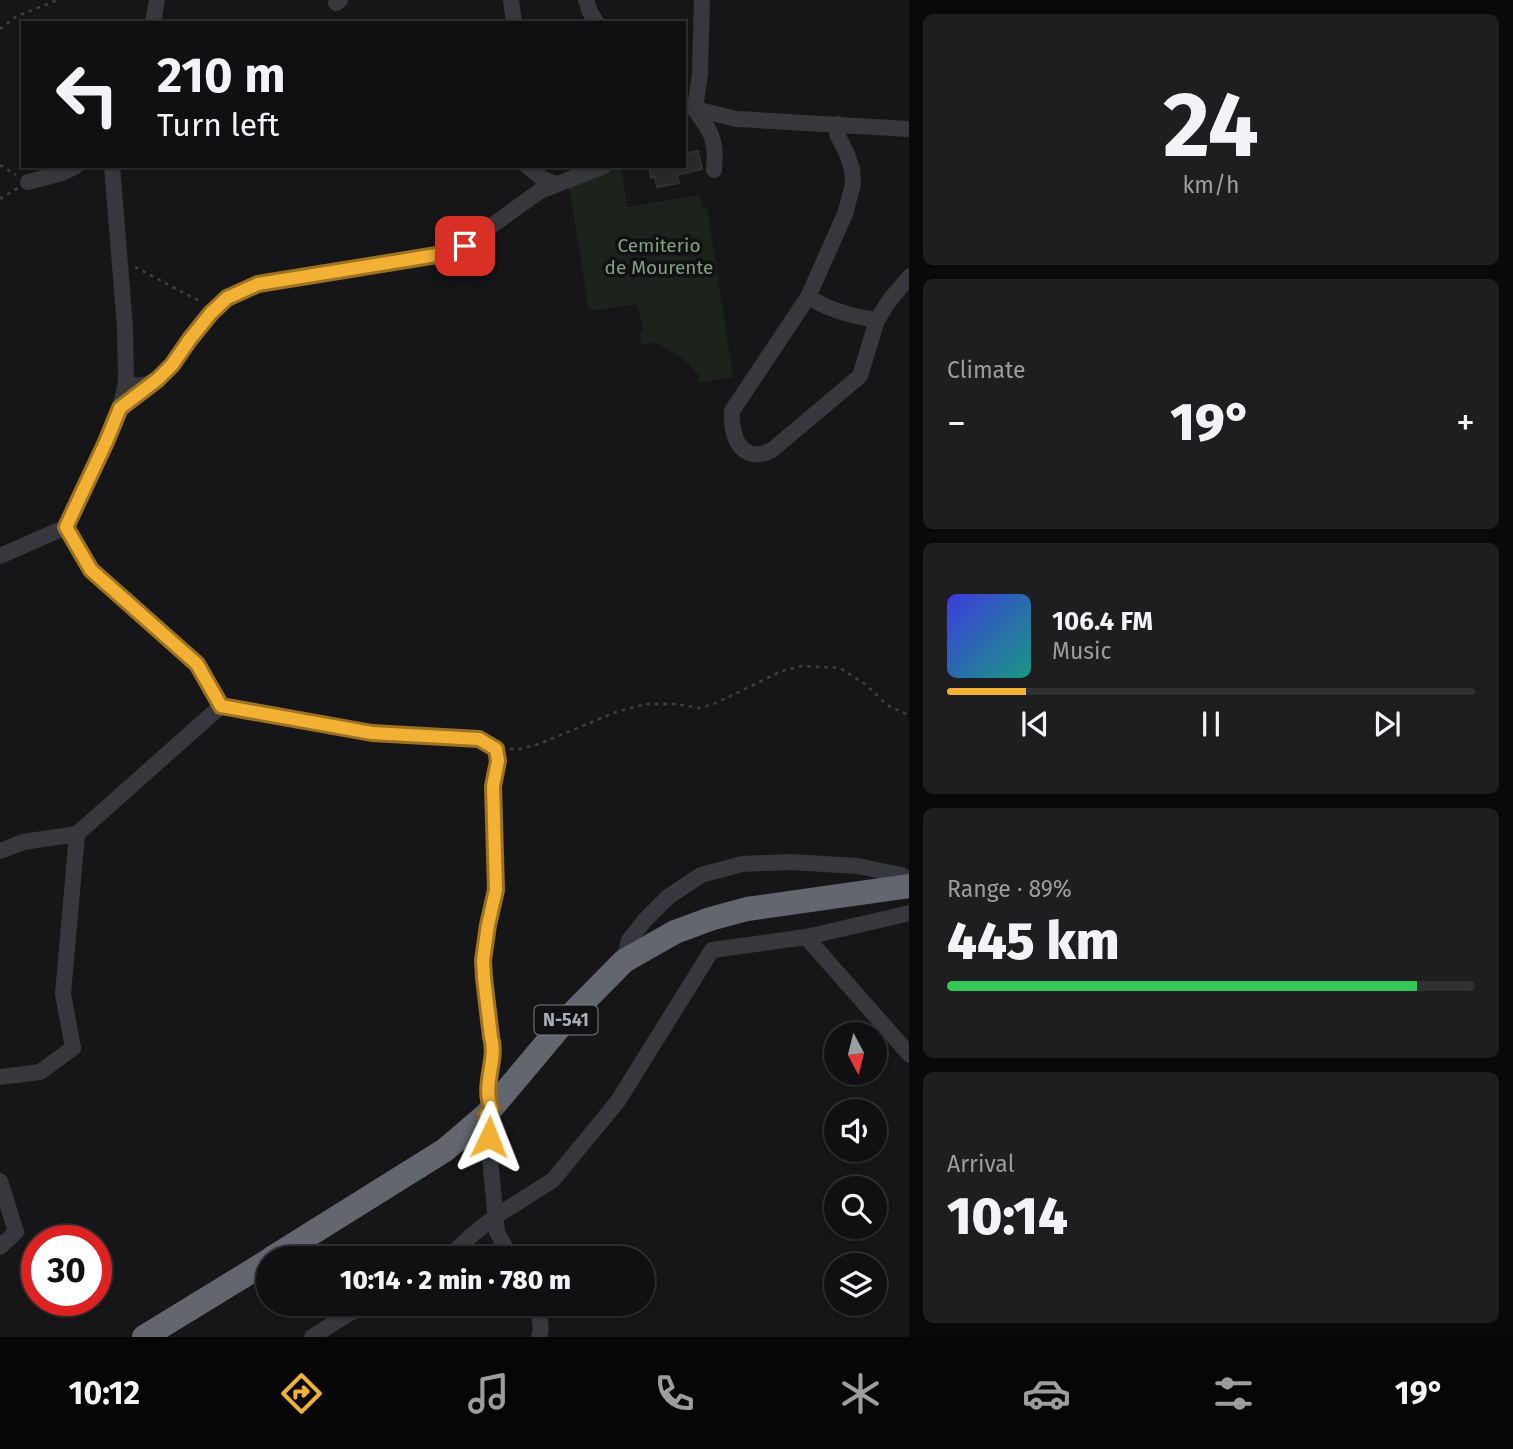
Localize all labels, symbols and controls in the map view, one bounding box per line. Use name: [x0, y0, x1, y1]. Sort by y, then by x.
text: 210 m: [157, 46, 286, 105]
icon: left: [42, 49, 133, 140]
text: 24: [1163, 71, 1259, 180]
text: Turn left: [157, 106, 279, 144]
text: km/h: [1183, 171, 1239, 199]
pin: [435, 216, 495, 276]
icon: arrive: [446, 227, 484, 265]
park label: Cemiterio de Mourente: [605, 234, 713, 279]
text: Climate: [947, 356, 1026, 384]
text: 19°: [1170, 391, 1252, 454]
text: −: [947, 400, 966, 446]
text: +: [1456, 400, 1475, 446]
text: 106.4 FM: [1052, 606, 1153, 637]
text: Music: [1052, 637, 1112, 665]
icon: previous: [1016, 705, 1054, 743]
icon: pause: [1192, 705, 1230, 743]
icon: next: [1368, 705, 1406, 743]
text: Range · 89%: [947, 875, 1072, 903]
text: 445 km: [947, 910, 1120, 973]
road number: N-541: [534, 1006, 598, 1035]
north arrow: [824, 1022, 887, 1085]
map controls: [824, 1022, 887, 1316]
button: sound: [824, 1099, 887, 1162]
position arrow: [452, 1100, 526, 1174]
text: Arrival: [947, 1150, 1014, 1178]
button: search: [824, 1176, 887, 1239]
text: 10:14: [947, 1185, 1068, 1248]
speed limit sign: 30: [21, 1225, 112, 1316]
button: layers: [824, 1253, 887, 1316]
text: 10:14 · 2 min · 780 m: [340, 1265, 571, 1296]
icon: directions: [277, 1369, 326, 1418]
icon: music: [464, 1369, 513, 1418]
icon: phone: [650, 1369, 699, 1418]
icon: climate: [836, 1369, 885, 1418]
icon: car: [1022, 1369, 1071, 1418]
icon: filters: [1209, 1369, 1258, 1418]
text: 10:12: [69, 1374, 140, 1412]
text: 19°: [1395, 1374, 1444, 1412]

